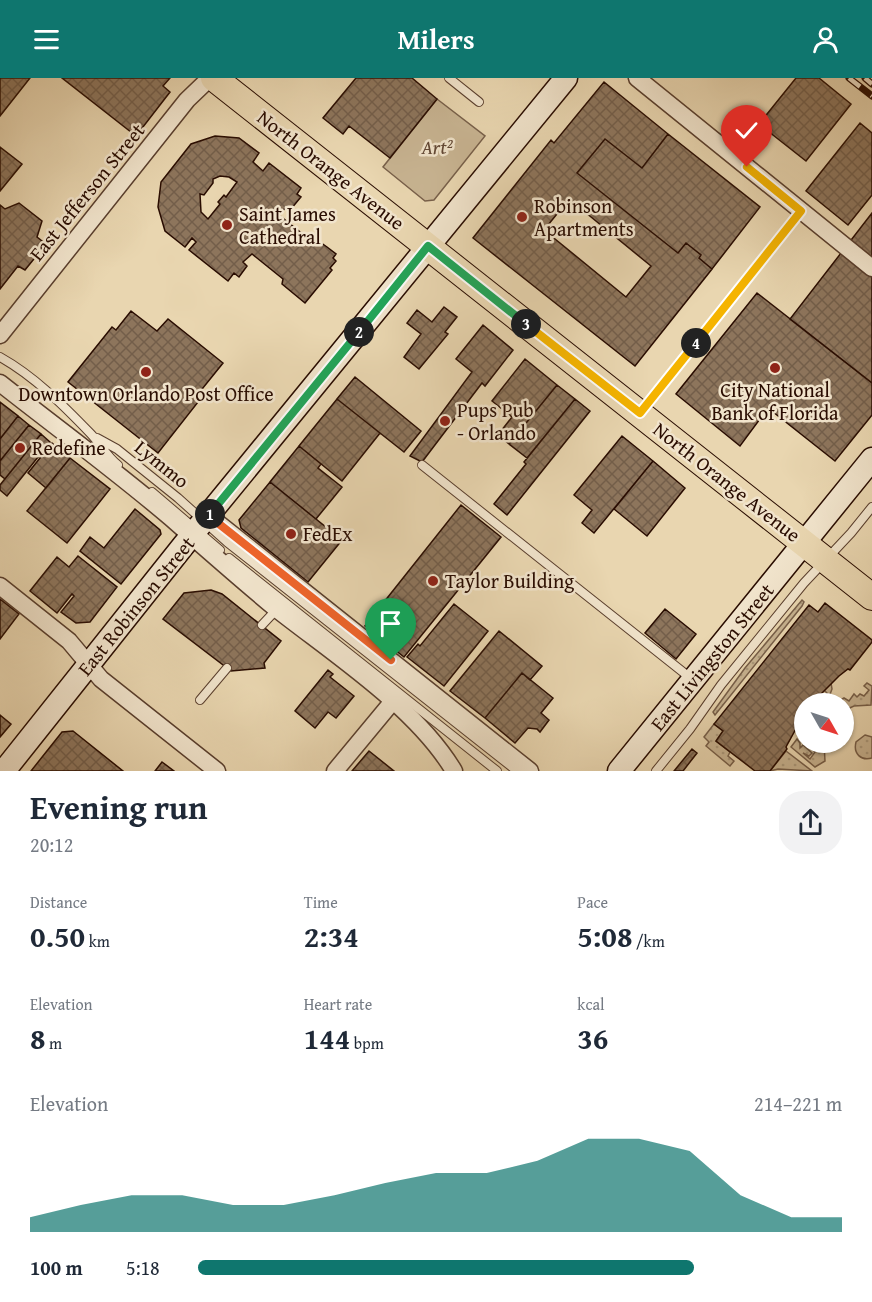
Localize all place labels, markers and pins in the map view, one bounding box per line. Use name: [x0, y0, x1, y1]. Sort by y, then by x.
pin: [721, 105, 772, 167]
place label: Robinson Apartments: [534, 191, 634, 243]
place label: Saint James Cathedral: [239, 199, 336, 251]
marker: Robinson Apartments: [515, 210, 529, 224]
marker: Saint James Cathedral: [220, 218, 234, 232]
pin: 3: [511, 309, 541, 339]
pin: 2: [344, 317, 374, 347]
pin: 4: [681, 328, 711, 358]
marker: City National Bank of Florida: [768, 361, 782, 375]
marker: Downtown Orlando Post Office: [139, 365, 153, 379]
place label: City National Bank of Florida: [711, 375, 839, 427]
place label: Downtown Orlando Post Office: [18, 379, 274, 408]
place label: Pups Pub - Orlando: [457, 395, 536, 447]
marker: Pups Pub - Orlando: [438, 414, 452, 428]
place label: Redefine: [32, 433, 106, 462]
marker: Redefine: [13, 441, 27, 455]
pin: 1: [195, 499, 225, 529]
place label: FedEx: [303, 519, 353, 548]
marker: FedEx: [284, 527, 298, 541]
place label: Taylor Building: [445, 566, 574, 595]
marker: Taylor Building: [426, 574, 440, 588]
pin: [365, 598, 416, 660]

